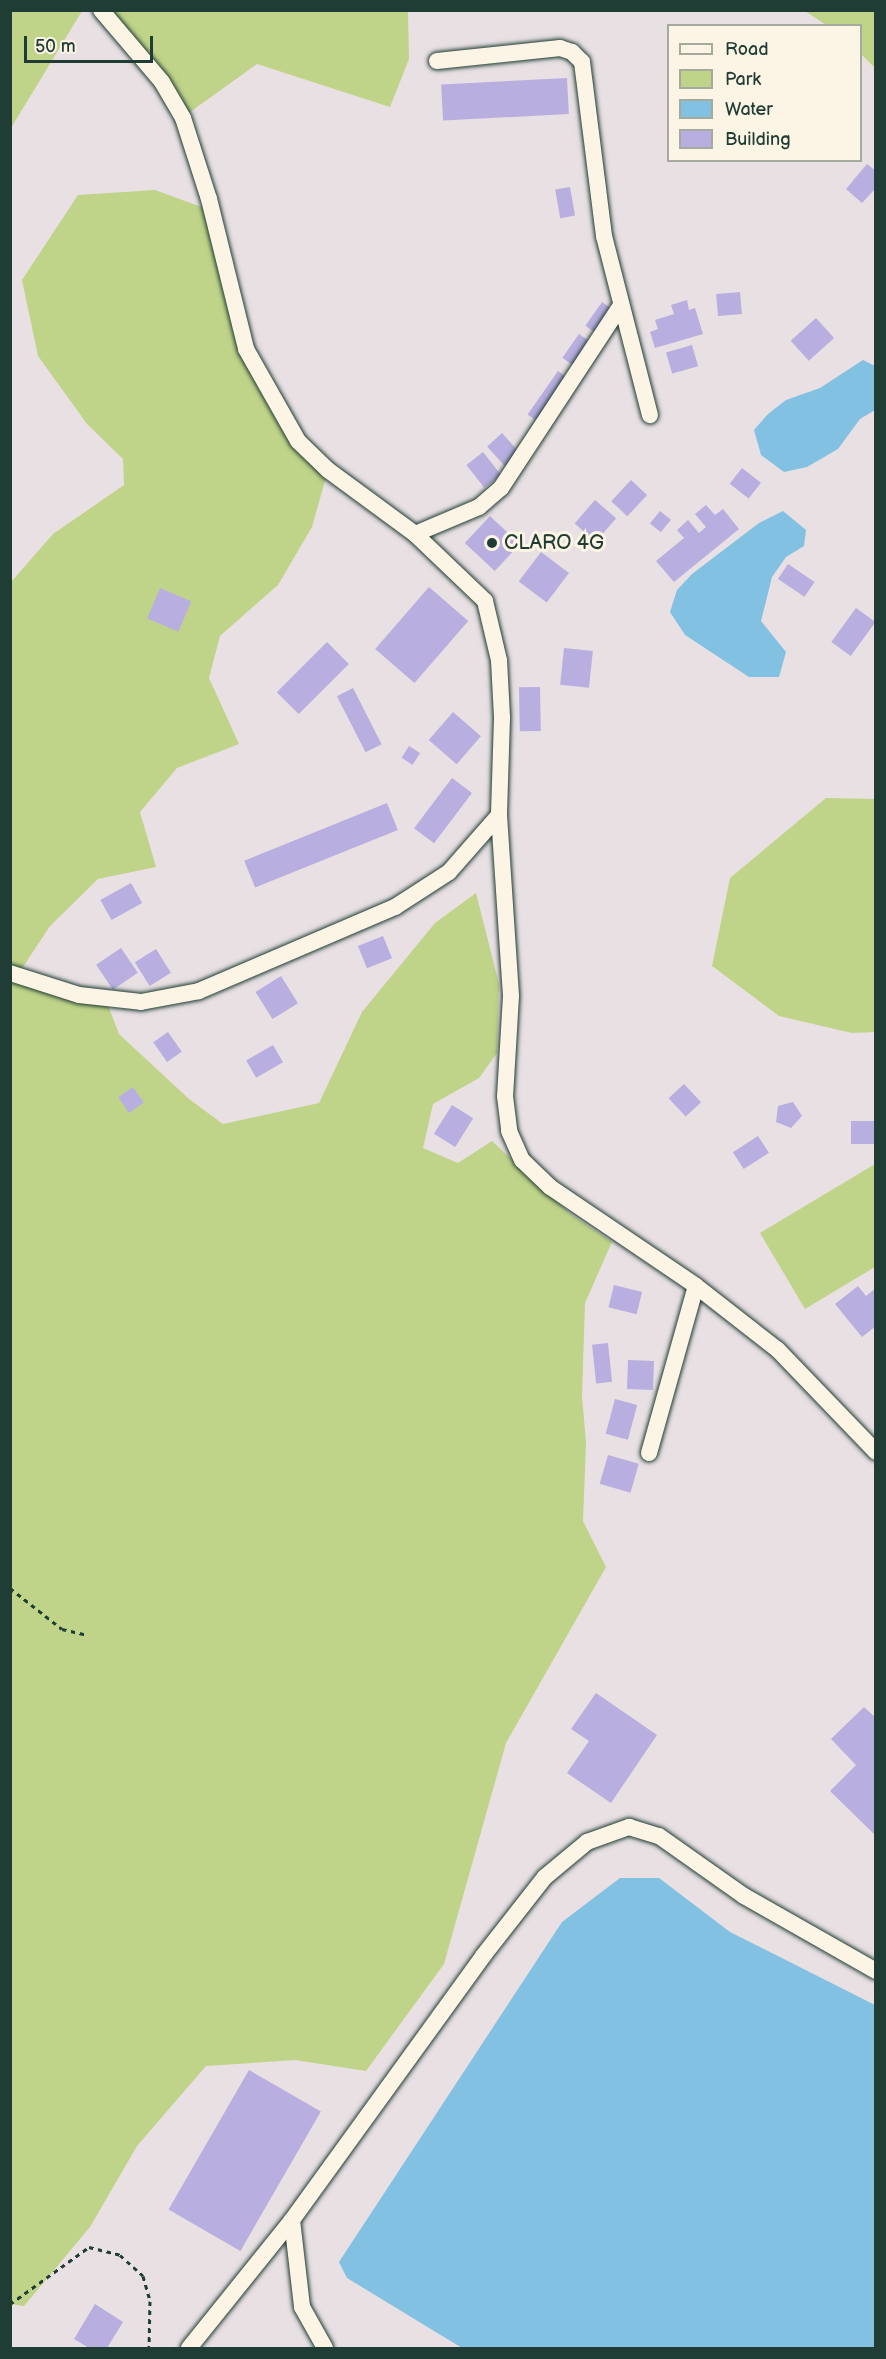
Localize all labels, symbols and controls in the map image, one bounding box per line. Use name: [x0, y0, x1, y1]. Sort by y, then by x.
scale bar: [27, 24, 156, 62]
legend: [667, 24, 862, 162]
text: 50 m: [35, 36, 76, 57]
text: Road: [725, 39, 769, 60]
text: Park: [725, 69, 761, 90]
text: Water: [725, 99, 773, 120]
text: Building: [725, 129, 791, 150]
place label: CLARO 4G: [504, 531, 604, 555]
marker: CLARO 4G: [485, 536, 499, 550]

